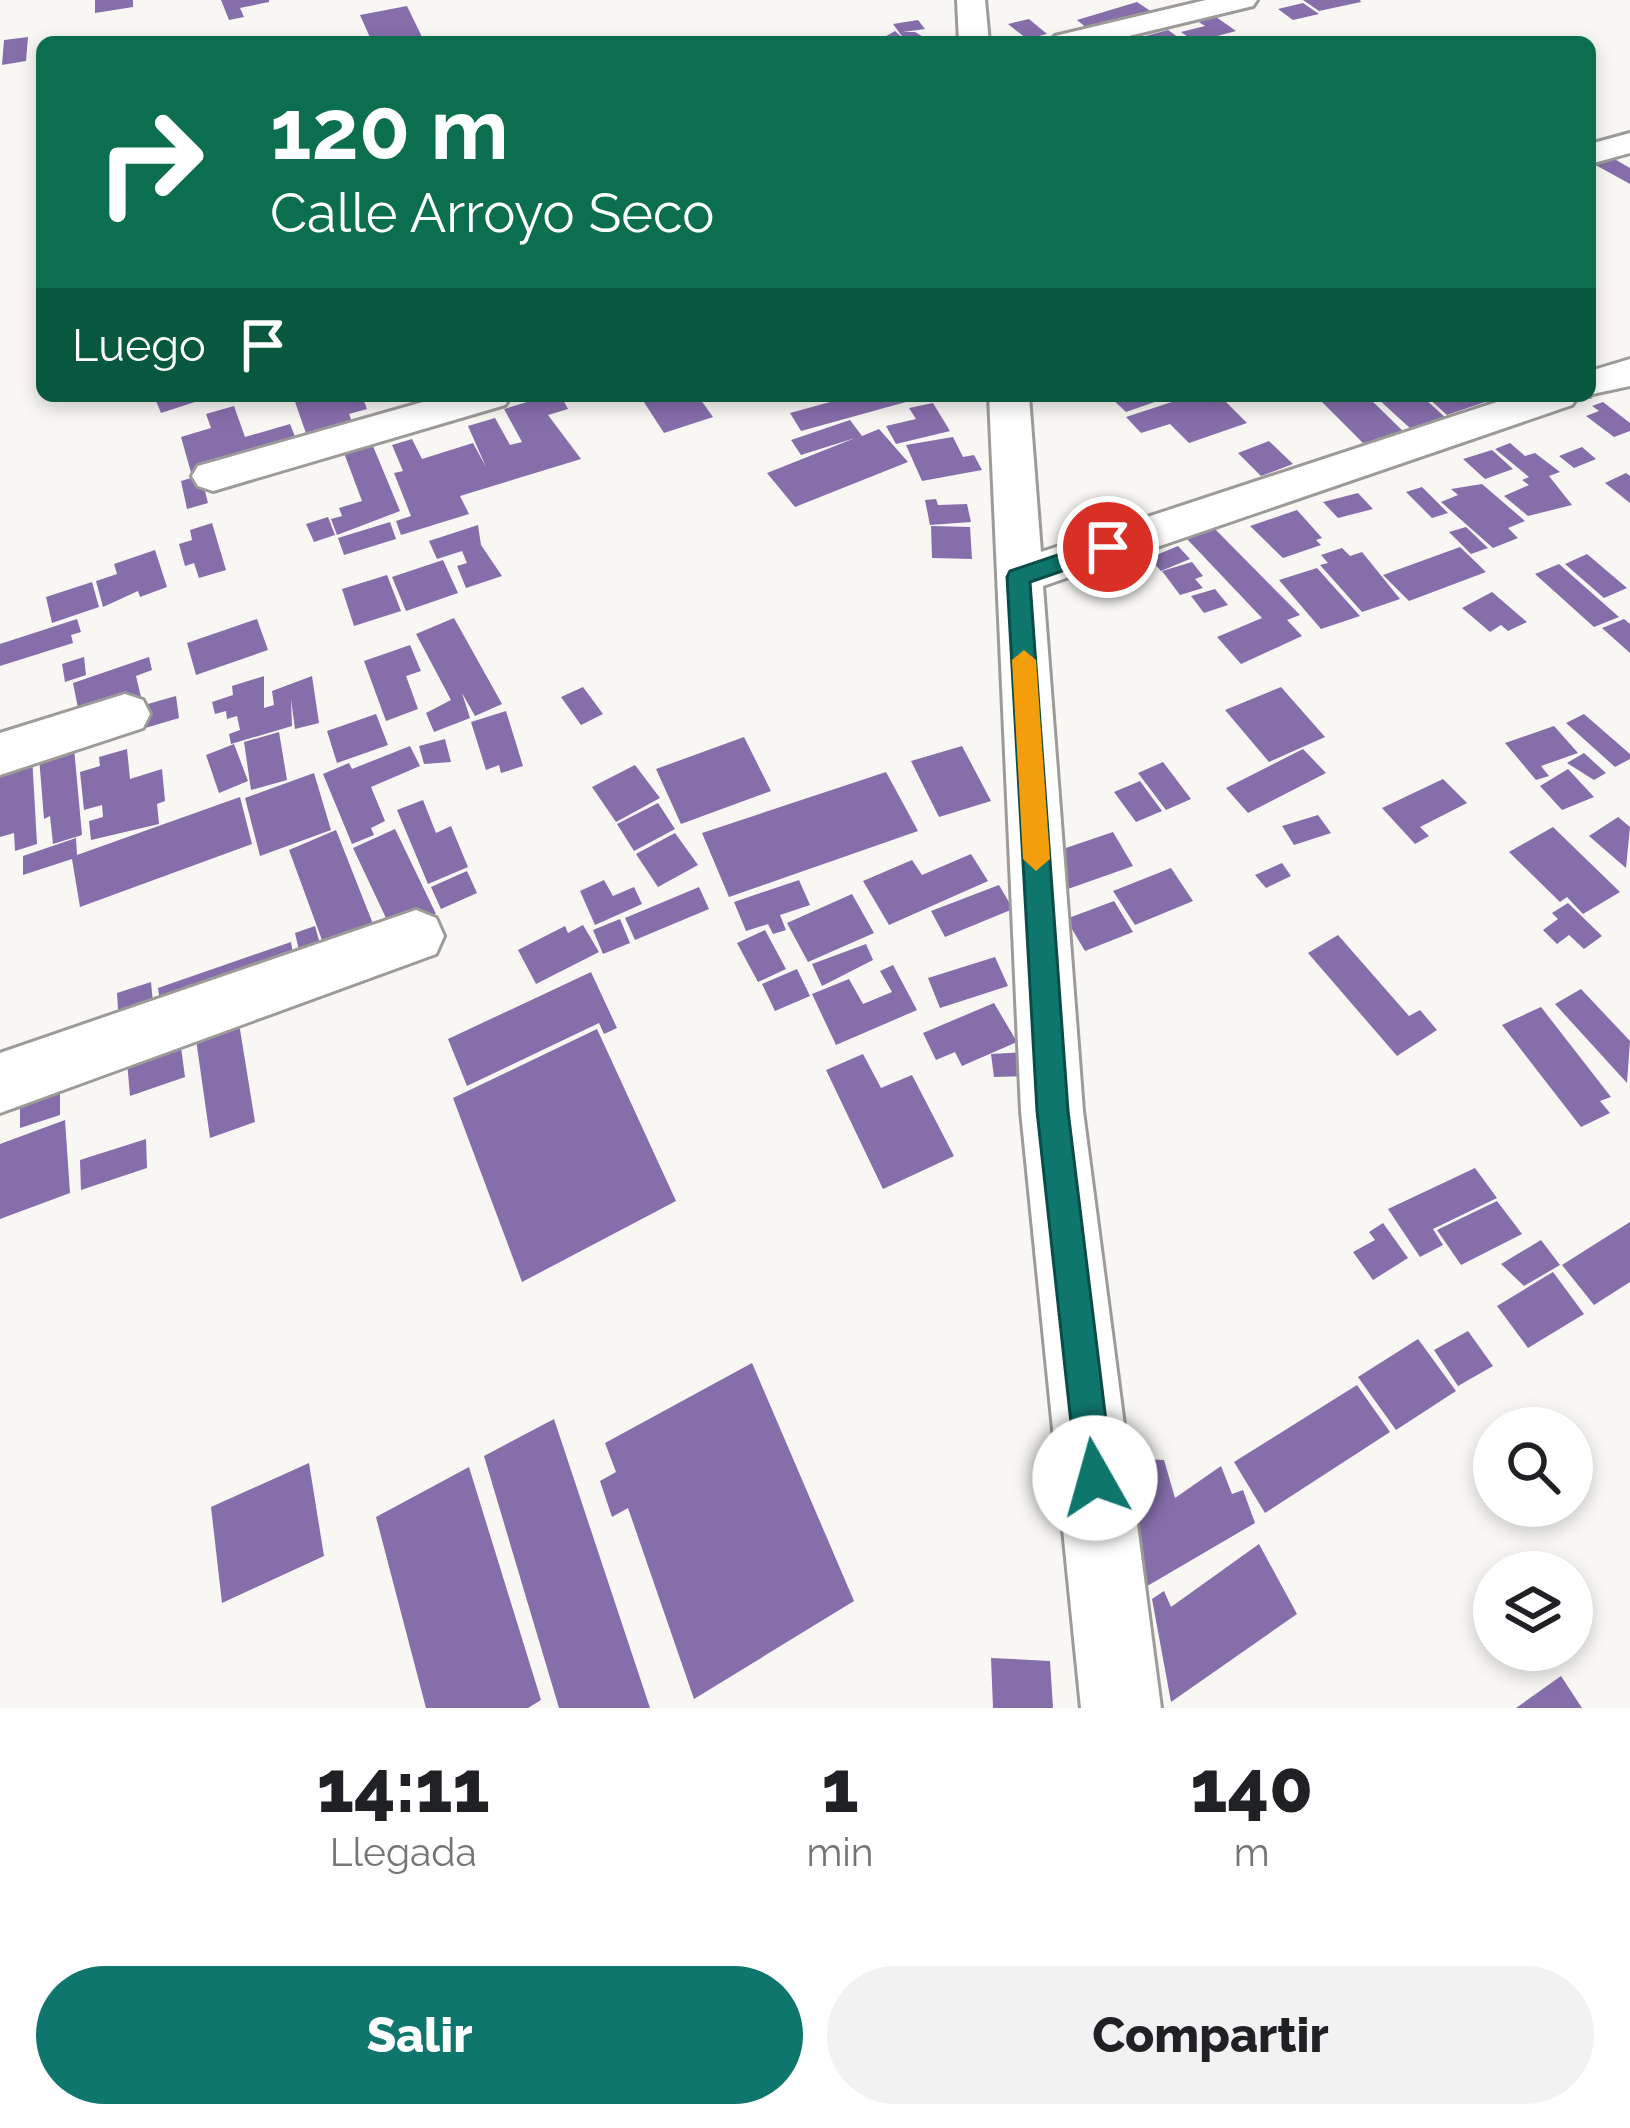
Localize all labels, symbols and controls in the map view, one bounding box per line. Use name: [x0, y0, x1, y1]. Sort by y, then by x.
text: 120 m: [270, 80, 509, 179]
icon: right: [72, 84, 228, 240]
text: Calle Arroyo Seco: [270, 181, 714, 245]
icon: arrive: [230, 312, 296, 378]
text: Luego: [72, 319, 206, 372]
pin: [1057, 496, 1159, 598]
icon: arrive: [1075, 514, 1141, 580]
map controls: [1473, 1407, 1593, 1671]
button: search: [1473, 1407, 1593, 1527]
position arrow: [1032, 1415, 1158, 1541]
button: layers: [1473, 1551, 1593, 1671]
text: 14:11: [317, 1744, 490, 1829]
text: 1: [821, 1744, 859, 1829]
text: 140: [1190, 1744, 1313, 1829]
text: Llegada: [330, 1829, 477, 1875]
text: min: [806, 1829, 874, 1875]
text: m: [1234, 1829, 1270, 1875]
button: Salir: [36, 1966, 803, 2104]
button: Compartir: [827, 1966, 1594, 2104]

